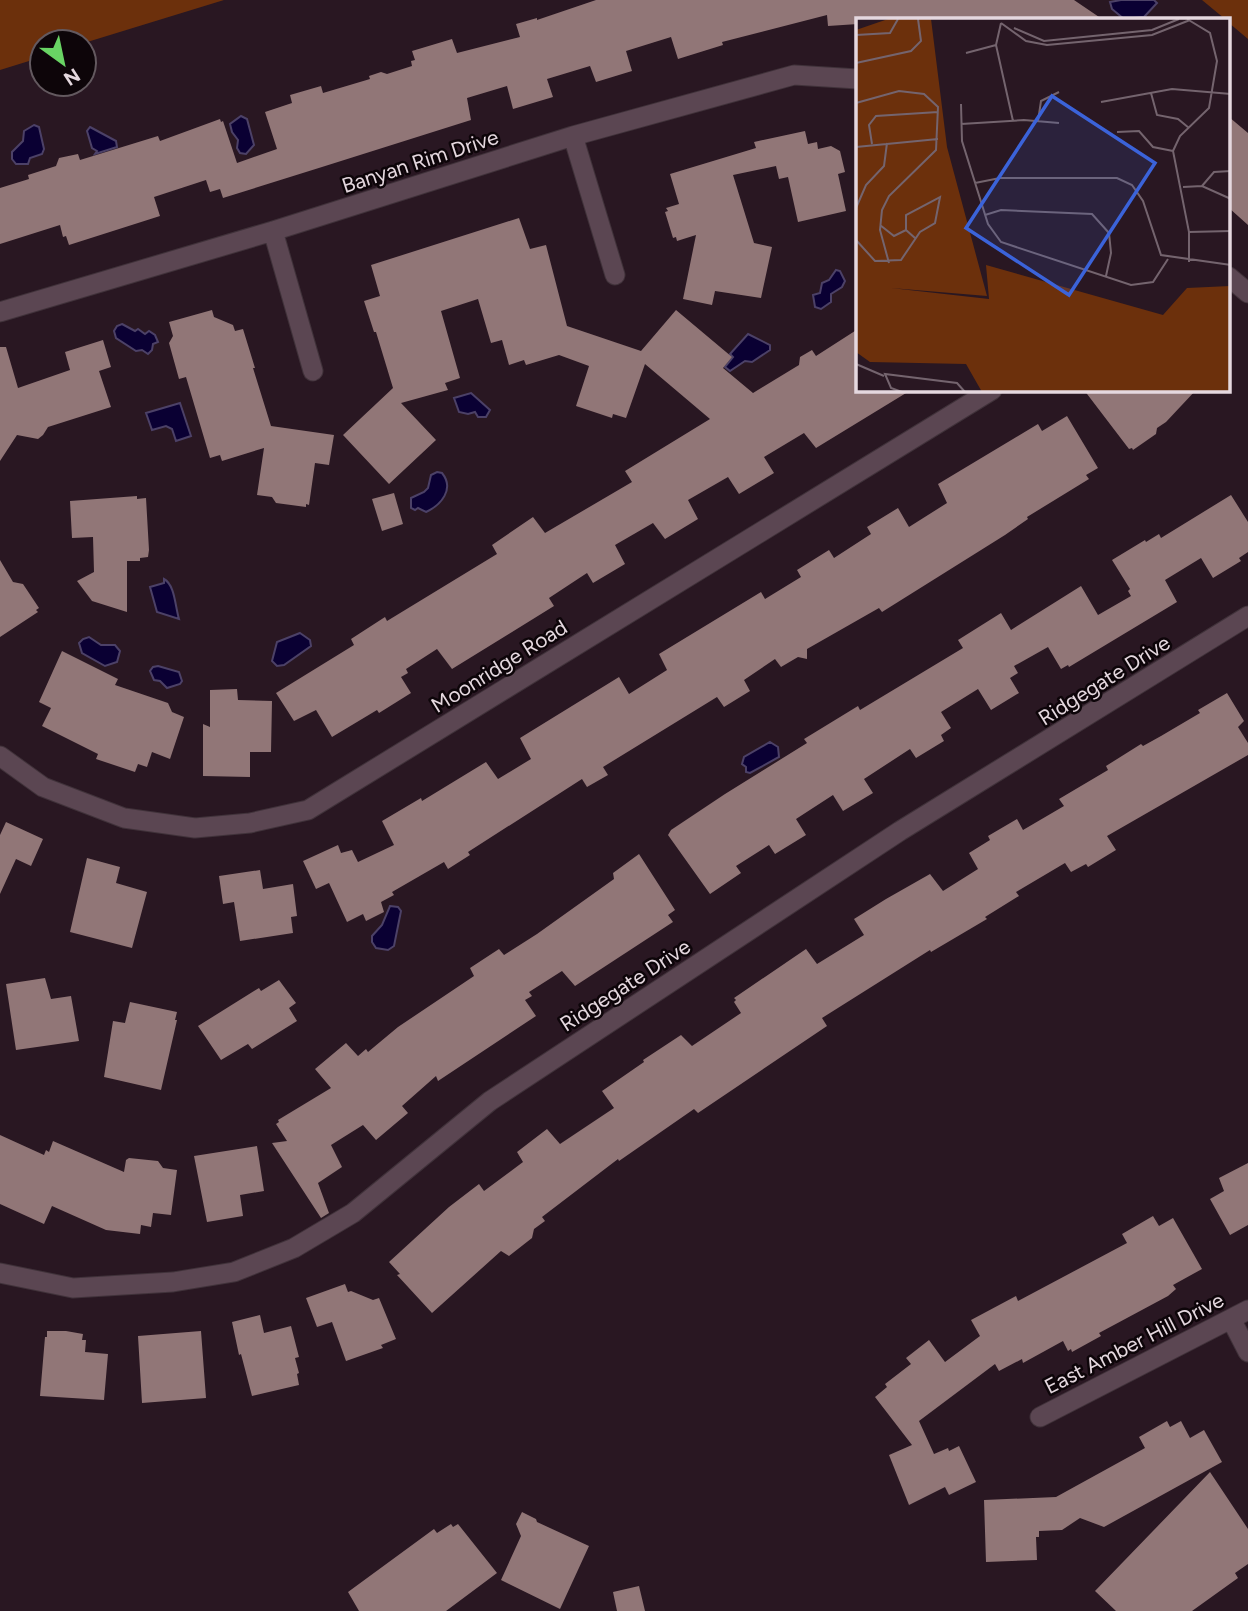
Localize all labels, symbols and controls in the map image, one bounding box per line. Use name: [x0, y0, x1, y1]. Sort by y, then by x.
inset map: [856, 18, 1230, 392]
north arrow: [28, 28, 98, 98]
text: N: [60, 63, 84, 90]
street label: Banyan Rim Drive: [339, 124, 501, 198]
street label: Moonridge Road: [426, 614, 572, 718]
street label: Ridgegate Drive: [1034, 630, 1174, 730]
street label: Ridgegate Drive: [555, 934, 695, 1036]
street label: East Amber Hill Drive: [1040, 1287, 1228, 1399]

